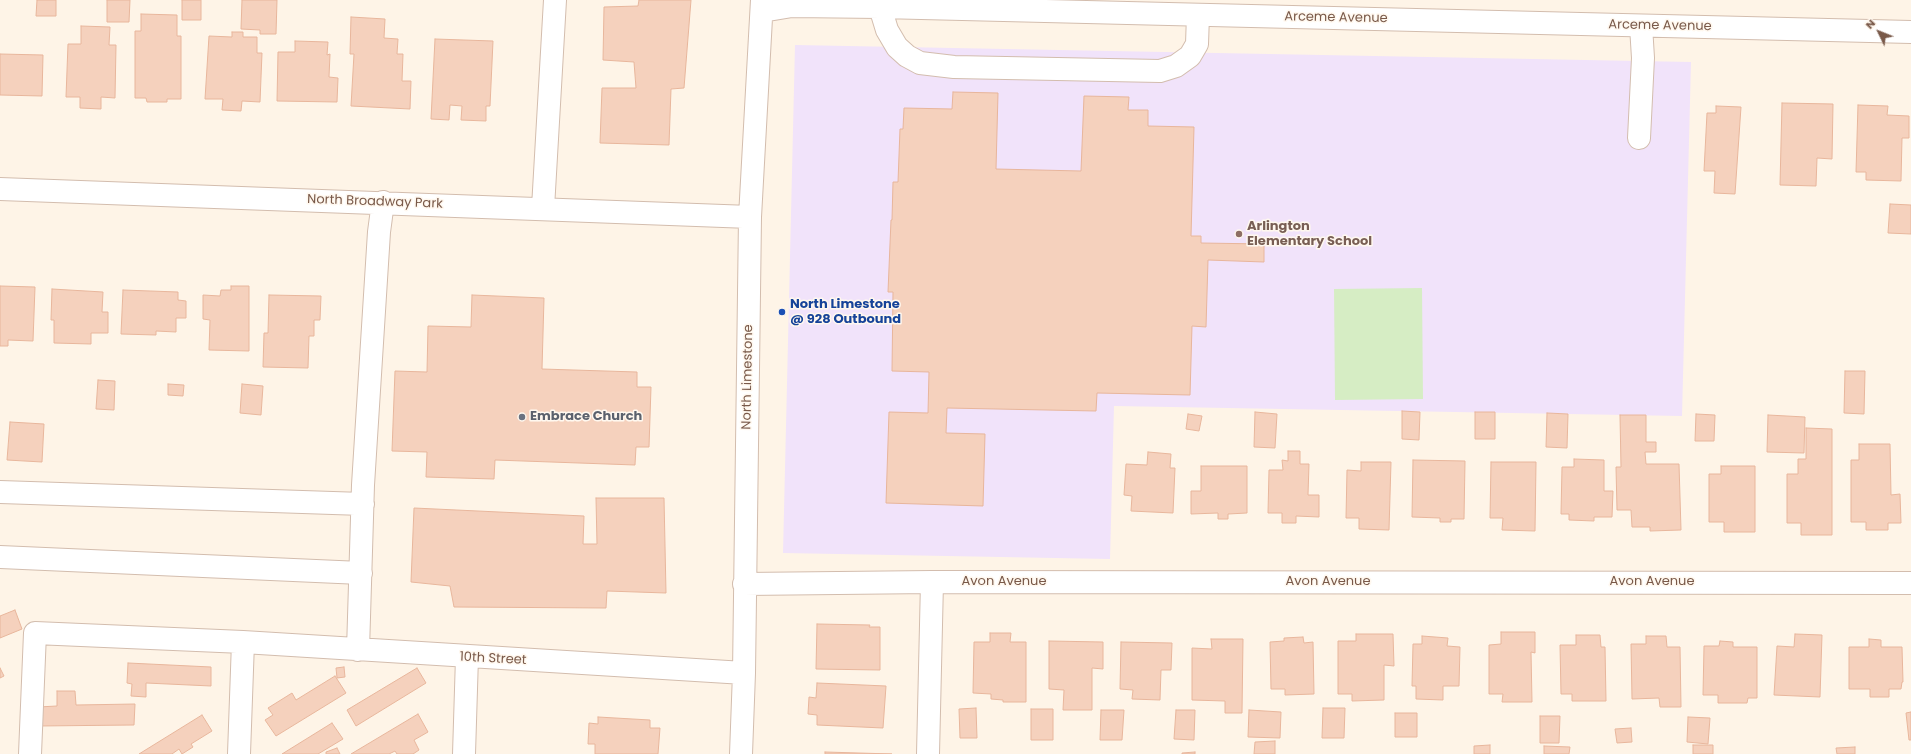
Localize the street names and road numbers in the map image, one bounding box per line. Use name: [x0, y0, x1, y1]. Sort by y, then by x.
street label: Arceme Avenue: [1284, 9, 1388, 27]
street label: Arceme Avenue: [1608, 17, 1712, 35]
street label: North Broadway Park: [307, 192, 443, 212]
street label: North Limestone: [739, 324, 757, 430]
street label: Avon Avenue: [962, 574, 1046, 590]
street label: Avon Avenue: [1286, 574, 1370, 590]
street label: Avon Avenue: [1610, 574, 1694, 590]
street label: 10th Street: [459, 649, 527, 669]

